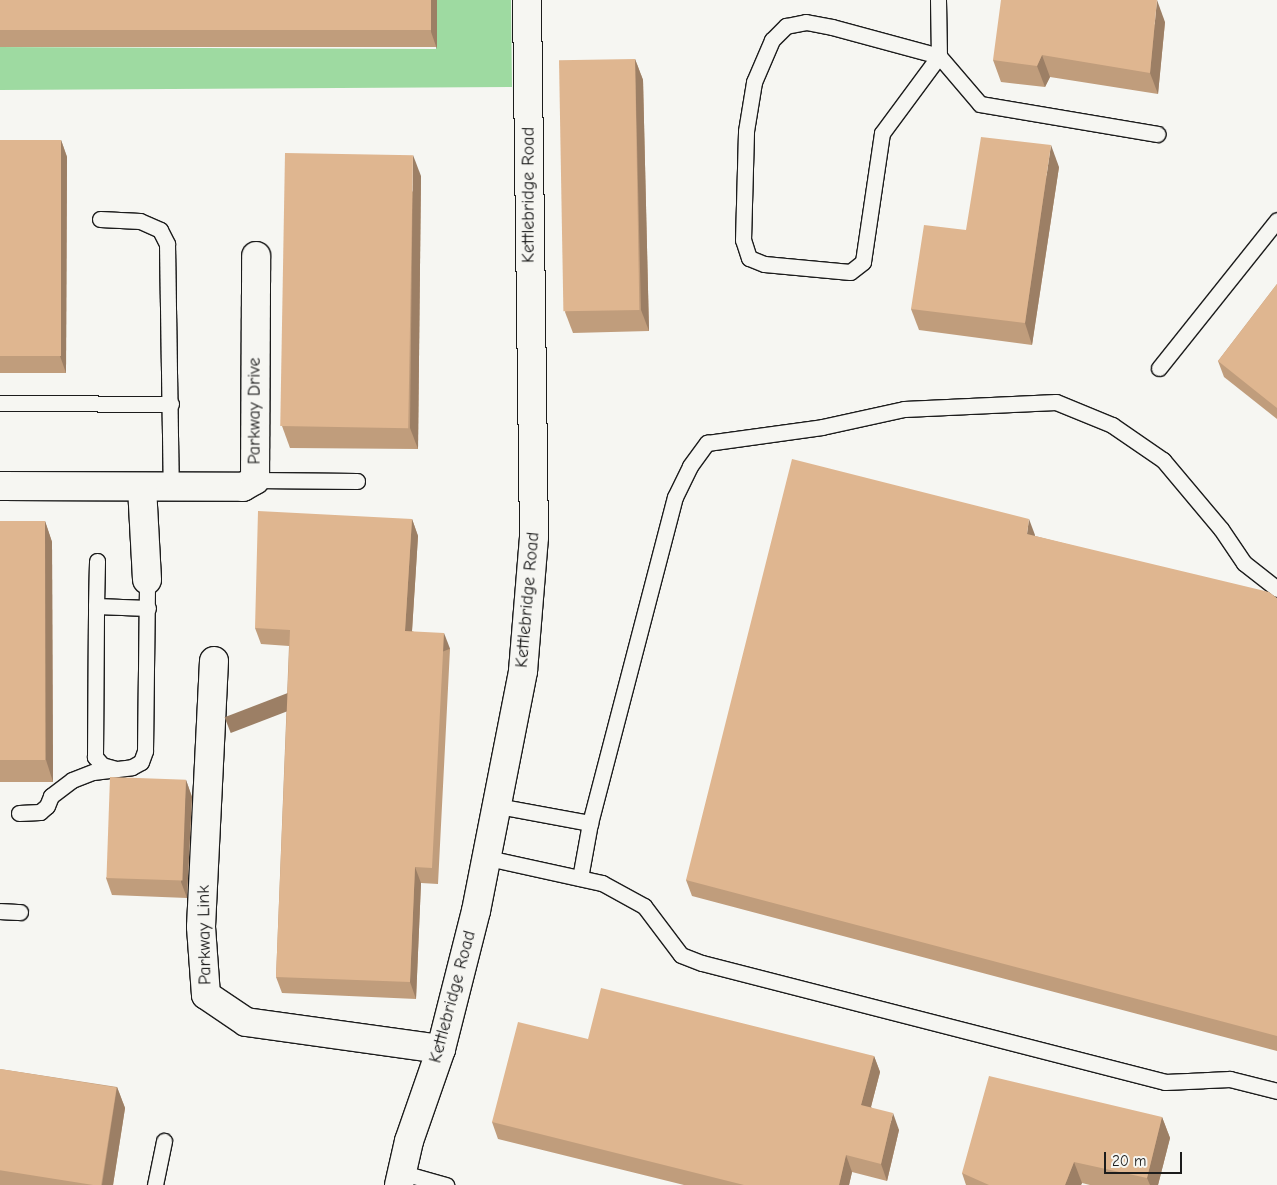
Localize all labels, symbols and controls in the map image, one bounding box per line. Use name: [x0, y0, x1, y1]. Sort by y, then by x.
street label: Kettlebridge Road: [518, 127, 540, 263]
street label: Parkway Drive: [244, 358, 266, 464]
street label: Kettlebridge Road: [511, 531, 545, 669]
street label: Parkway Link: [193, 885, 217, 985]
street label: Kettlebridge Road: [425, 928, 481, 1066]
scale bar: [1107, 1142, 1184, 1174]
text: 20 m: [1112, 1152, 1146, 1170]

